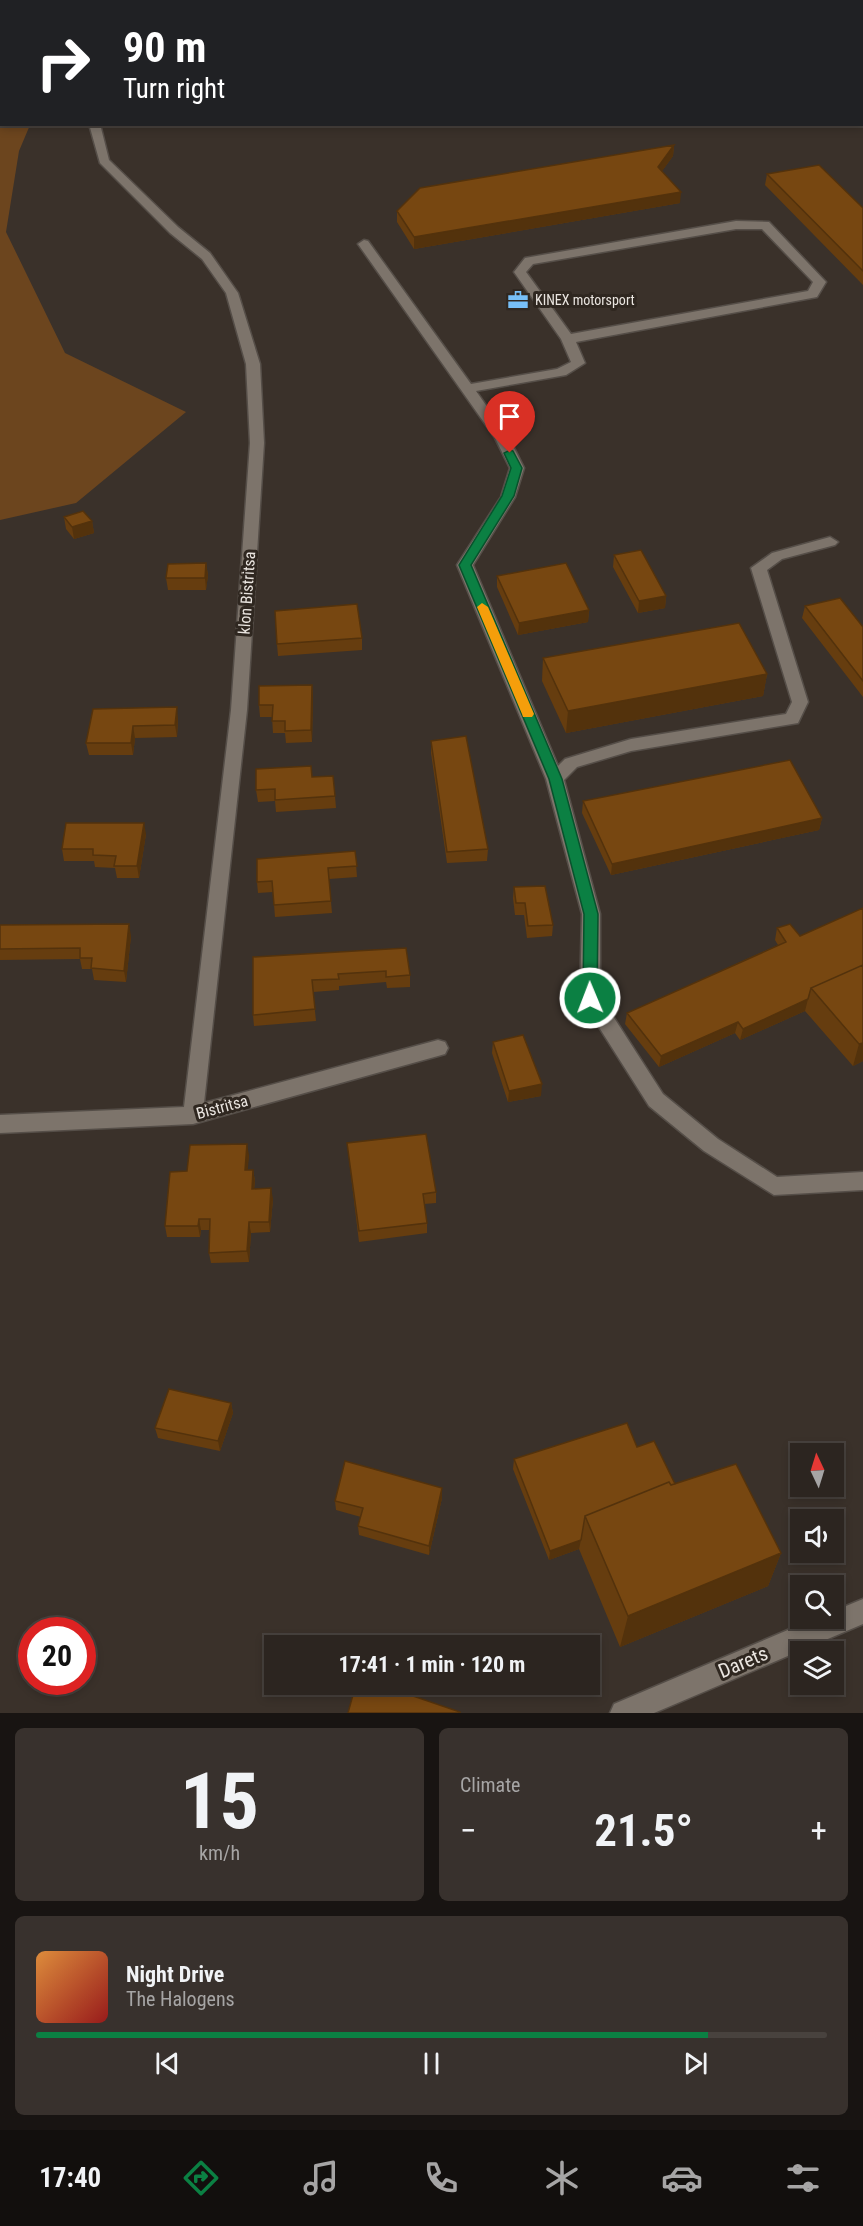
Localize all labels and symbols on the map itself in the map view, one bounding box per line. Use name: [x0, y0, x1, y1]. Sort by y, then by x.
office icon: KINEX motorsport: [506, 288, 530, 312]
place label: KINEX motorsport: [535, 292, 635, 308]
pin: [484, 391, 535, 453]
street label: klon Bistritsa: [235, 551, 259, 635]
position arrow: [558, 966, 622, 1030]
street label: Bistritsa: [194, 1091, 250, 1123]
north arrow: [790, 1443, 844, 1497]
speed limit sign: 20: [18, 1617, 96, 1695]
street label: Darets: [715, 1641, 771, 1683]

